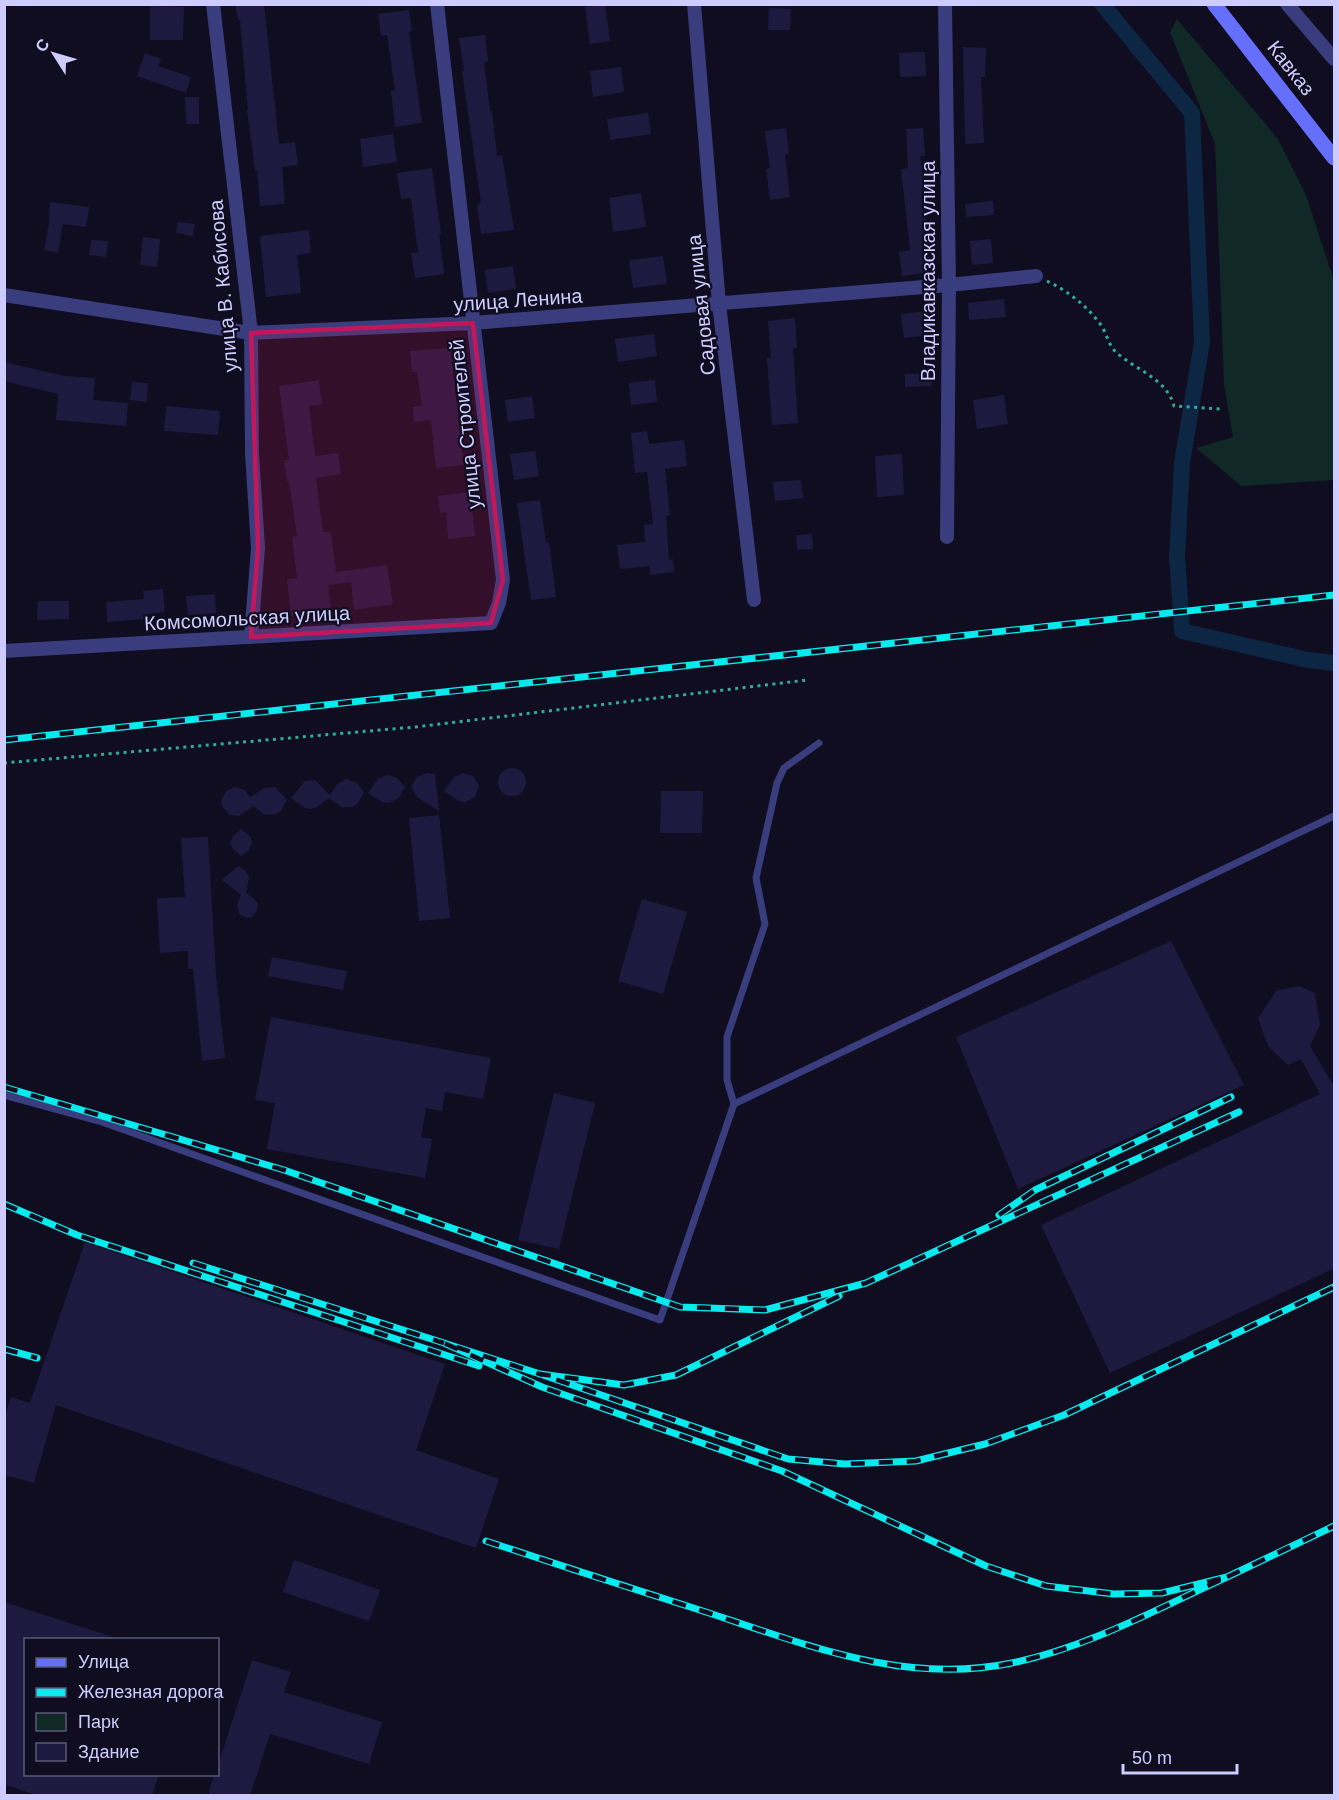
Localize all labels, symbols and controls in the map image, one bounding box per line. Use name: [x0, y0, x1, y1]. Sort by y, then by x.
north arrow: [24, 24, 84, 84]
text: С: [32, 35, 53, 55]
street label: Кавказ: [1263, 37, 1319, 99]
street label: Владикавказская улица: [917, 160, 939, 381]
street label: улица В. Кабисова: [204, 198, 242, 373]
street label: Садовая улица: [683, 233, 719, 377]
street label: улица Ленина: [453, 284, 584, 315]
street label: улица Строителей: [445, 338, 485, 510]
street label: Комсомольская улица: [144, 602, 351, 634]
legend: [24, 1638, 219, 1776]
text: Улица: [78, 1652, 130, 1672]
text: Железная дорога: [78, 1682, 225, 1702]
text: Парк: [78, 1712, 119, 1732]
scale bar: [1123, 1737, 1237, 1775]
text: Здание: [78, 1742, 139, 1762]
text: 50 m: [1132, 1748, 1172, 1768]

